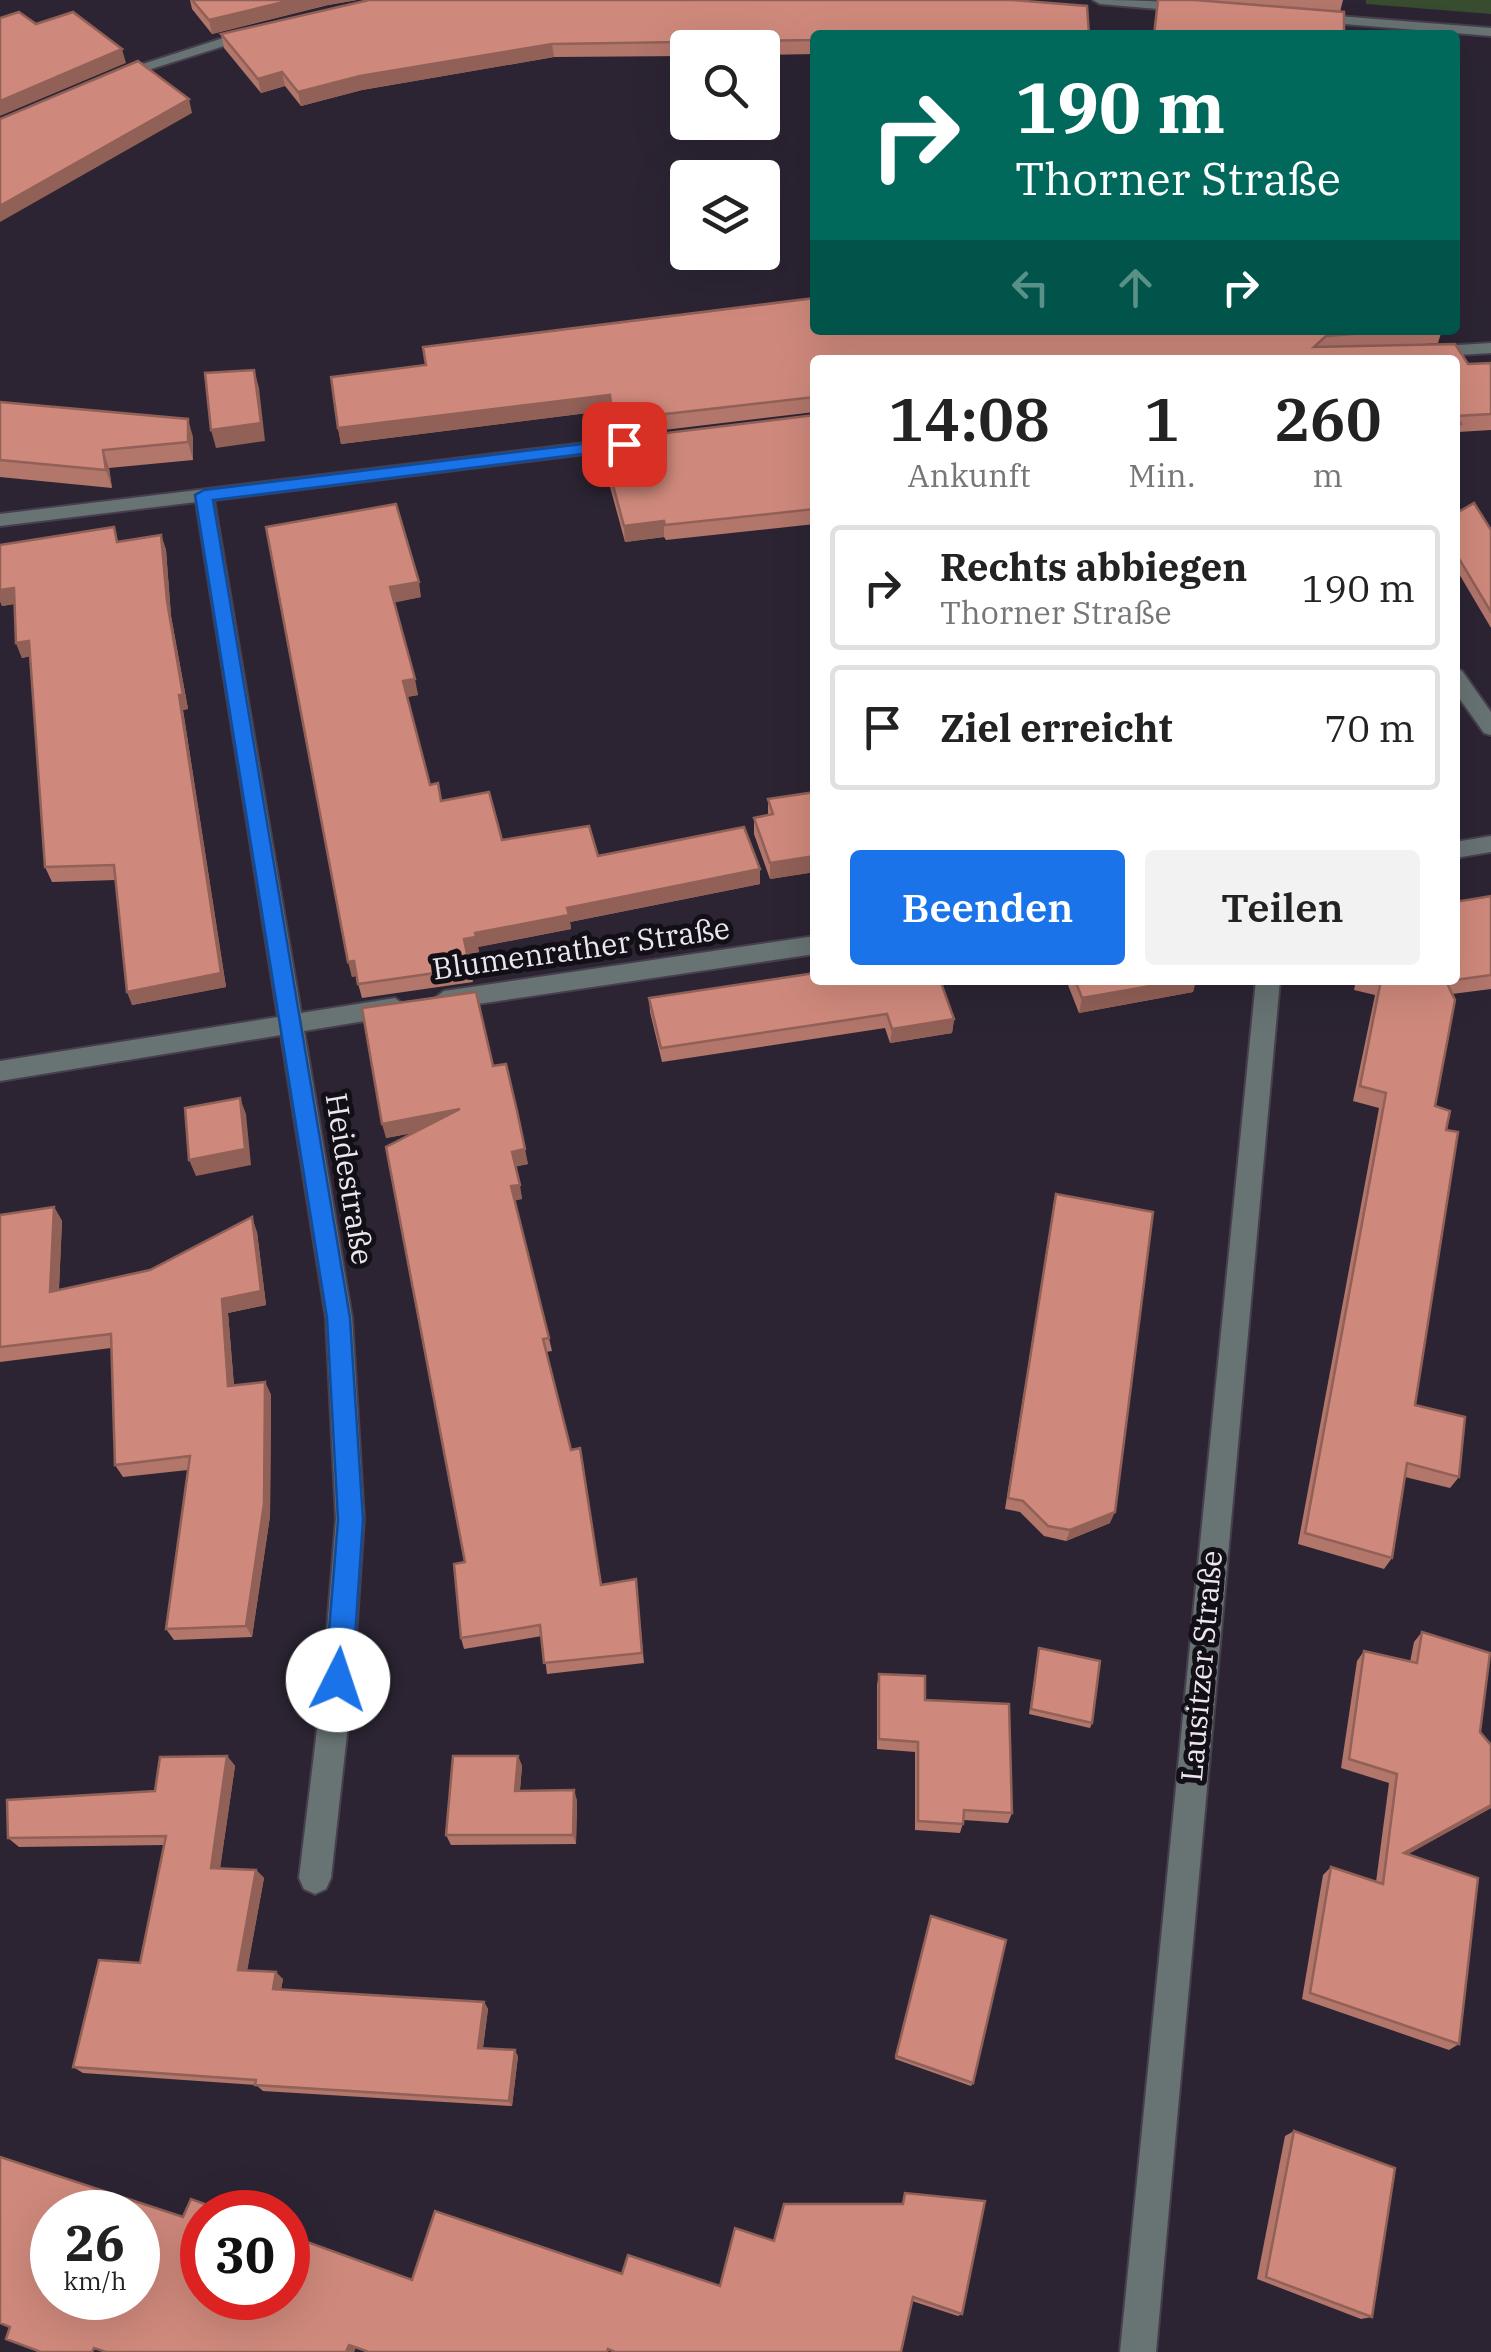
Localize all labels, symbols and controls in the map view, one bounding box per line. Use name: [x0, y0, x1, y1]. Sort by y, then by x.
map controls: [670, 30, 780, 270]
button: search: [670, 30, 780, 140]
text: 190 m: [1015, 61, 1225, 152]
icon: right: [850, 70, 980, 200]
text: Thorner Straße: [1015, 149, 1341, 207]
button: layers: [670, 160, 780, 270]
icon: left: [1003, 260, 1058, 315]
icon: ahead: [1108, 260, 1163, 315]
icon: right: [1213, 260, 1268, 315]
text: 14:08: [888, 379, 1050, 458]
text: 1: [1144, 379, 1180, 458]
text: 260: [1274, 379, 1382, 458]
pin: [582, 402, 667, 487]
icon: arrive: [597, 417, 652, 472]
text: Ankunft: [908, 454, 1031, 496]
text: Min.: [1128, 454, 1196, 496]
text: m: [1313, 454, 1343, 496]
text: Rechts abbiegen: [940, 542, 1247, 591]
icon: right: [855, 560, 910, 615]
text: 190 m: [1302, 563, 1415, 612]
text: Thorner Straße: [940, 591, 1172, 633]
icon: arrive: [855, 700, 910, 755]
text: Ziel erreicht: [940, 703, 1173, 752]
text: 70 m: [1324, 703, 1415, 752]
button: Beenden: [850, 850, 1125, 965]
button: Teilen: [1145, 850, 1420, 965]
street label: Blumenrather Straße: [430, 907, 732, 988]
street label: Heidestraße: [318, 1090, 383, 1267]
street label: Lausitzer Straße: [1171, 1549, 1230, 1783]
position arrow: [286, 1628, 390, 1732]
speed limit sign: 30: [180, 2190, 310, 2320]
text: 26: [65, 2210, 125, 2275]
text: km/h: [63, 2264, 127, 2297]

